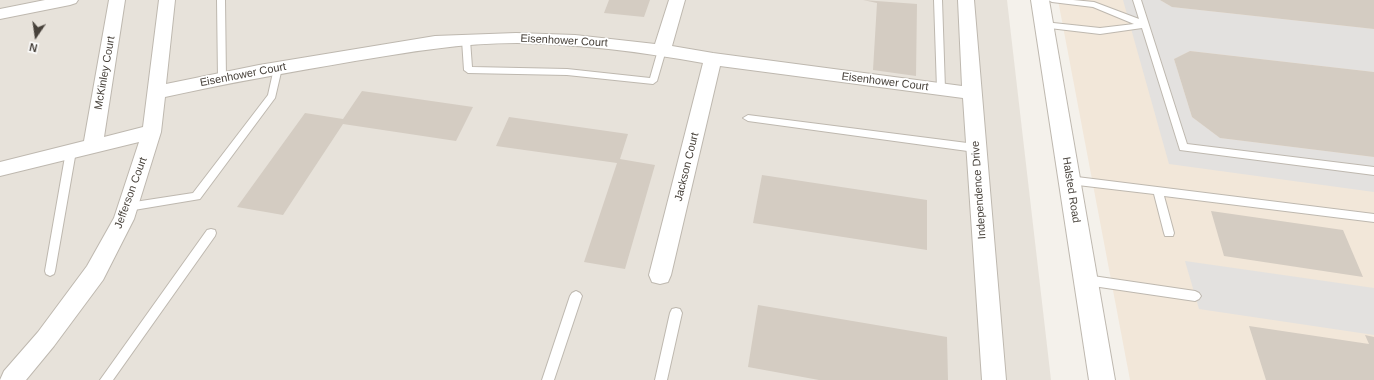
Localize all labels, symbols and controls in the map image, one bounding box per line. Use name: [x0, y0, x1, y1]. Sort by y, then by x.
north arrow: [16, 16, 56, 56]
street label: Eisenhower Court: [520, 32, 608, 50]
street label: McKinley Court: [92, 35, 118, 111]
text: N: [28, 41, 39, 54]
street label: Eisenhower Court: [199, 60, 287, 90]
street label: Eisenhower Court: [841, 70, 929, 94]
street label: Jackson Court: [672, 131, 702, 203]
street label: Independence Drive: [969, 140, 989, 240]
street label: Jefferson Court: [112, 156, 150, 230]
street label: Halsted Road: [1059, 156, 1083, 224]

